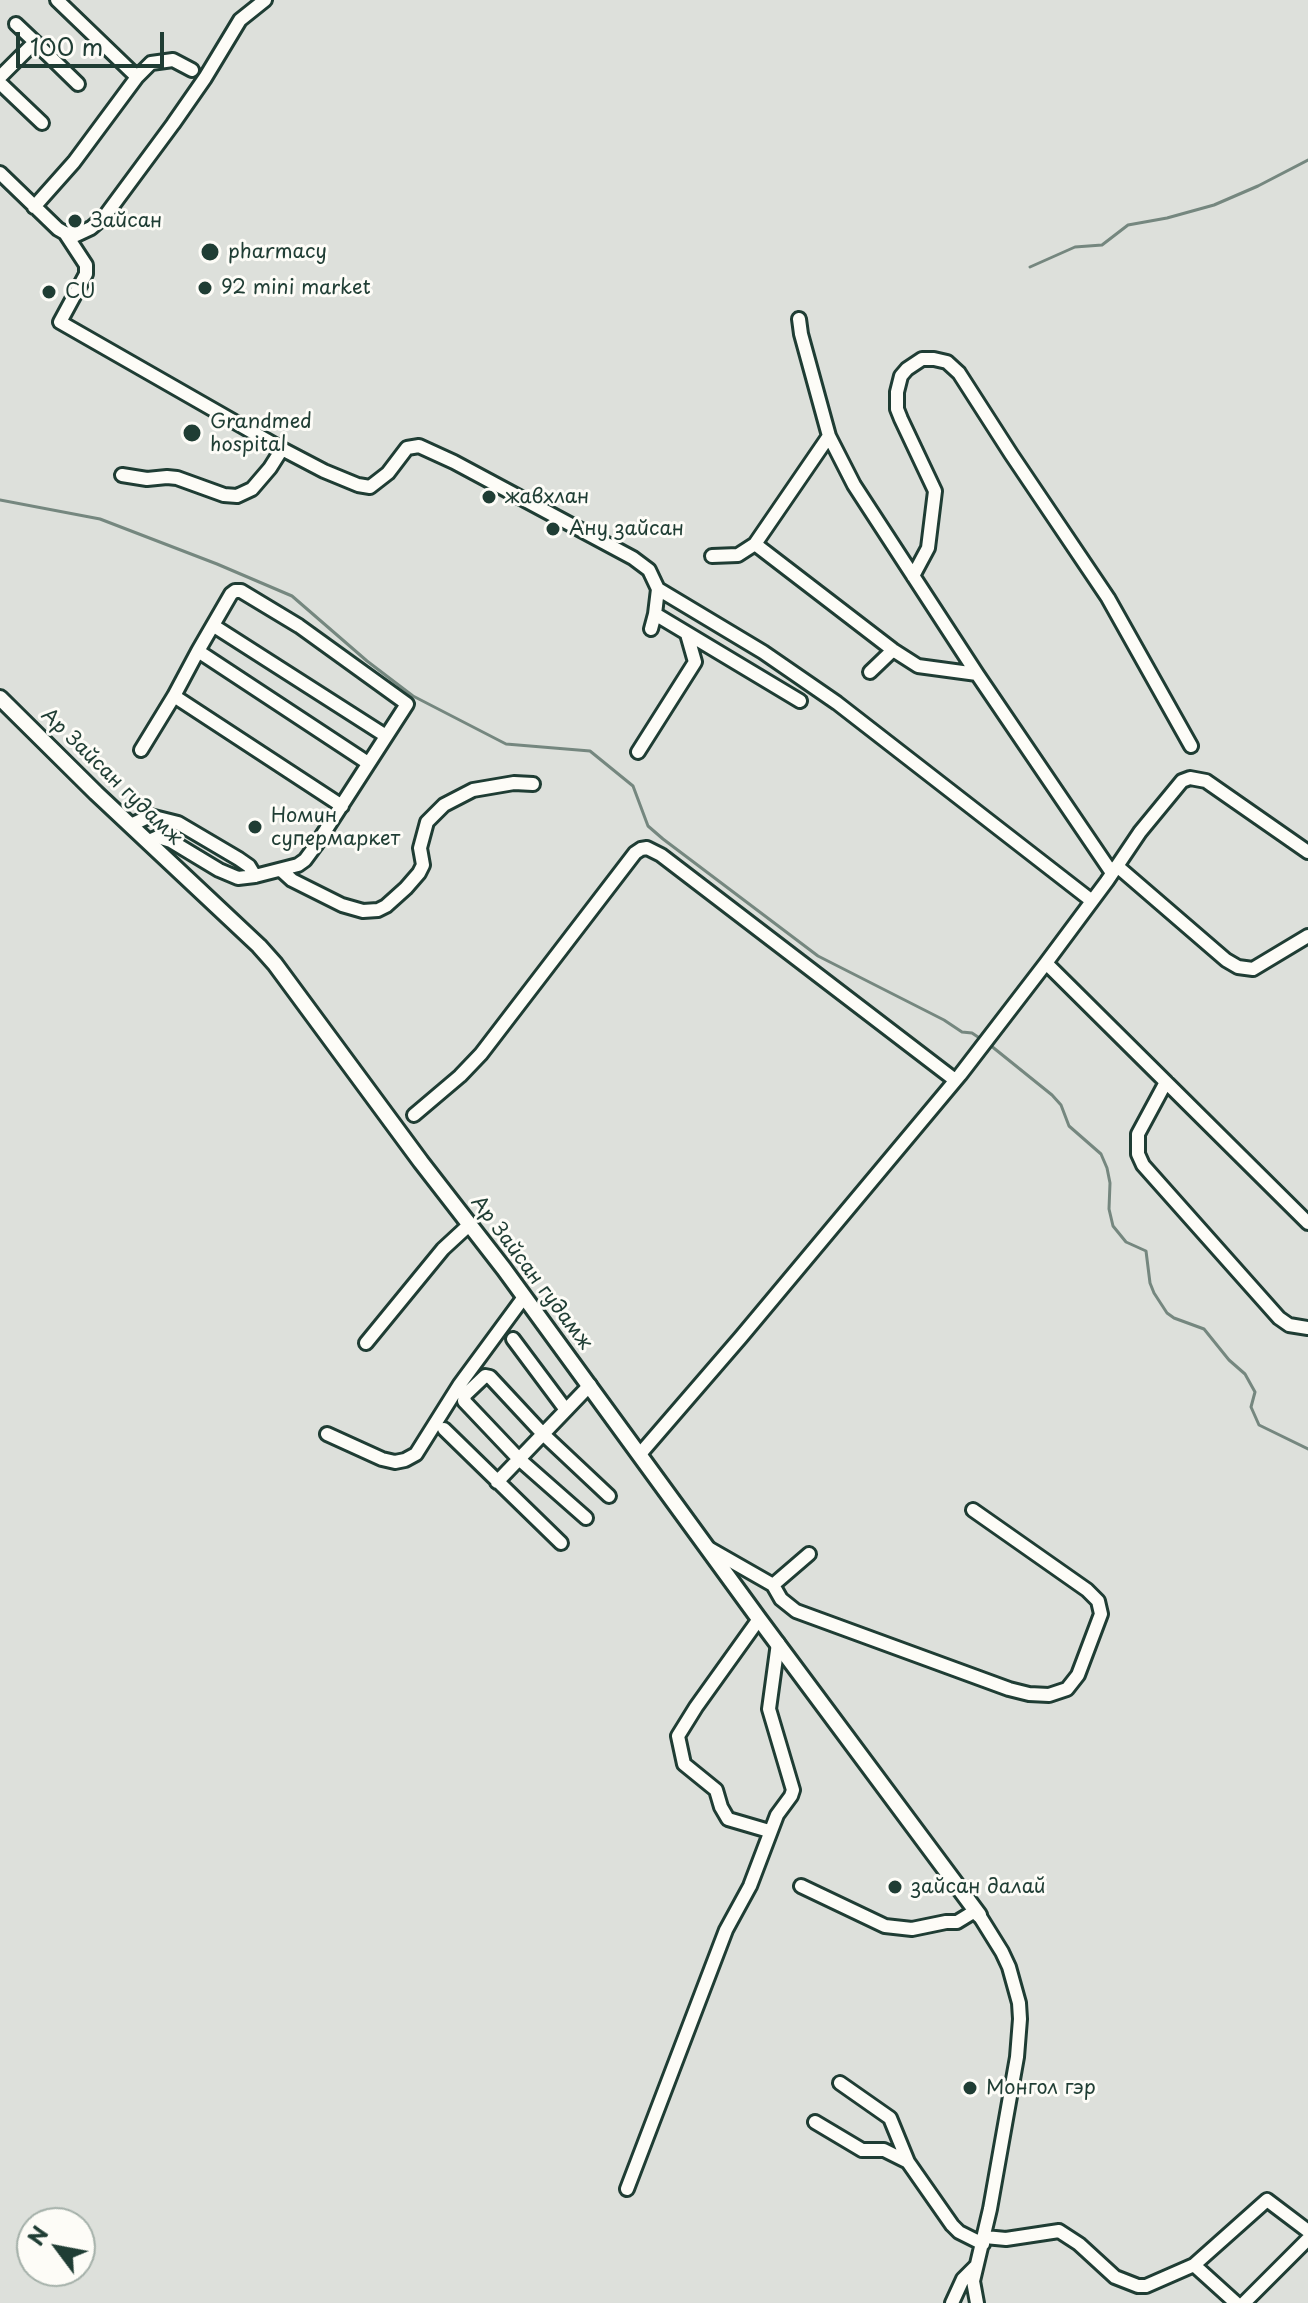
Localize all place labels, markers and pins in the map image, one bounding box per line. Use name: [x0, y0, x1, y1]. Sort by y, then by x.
place label: Зайсан: [91, 209, 162, 233]
marker: Зайсан: [66, 212, 84, 230]
place label: pharmacy: [228, 240, 327, 264]
marker: pharmacy: [199, 241, 221, 263]
place label: 92 mini market: [221, 276, 371, 300]
marker: 92 mini market: [196, 279, 214, 297]
place label: CU: [65, 280, 96, 304]
marker: CU: [40, 283, 58, 301]
place label: Grandmed hospital: [210, 410, 312, 457]
marker: Grandmed hospital: [181, 422, 203, 444]
place label: жавхлан: [505, 485, 589, 509]
marker: жавхлан: [480, 488, 498, 506]
place label: Ану зайсан: [569, 517, 684, 541]
marker: Ану зайсан: [544, 520, 562, 538]
place label: Номин супермаркет: [271, 804, 400, 851]
marker: Номин супермаркет: [246, 818, 264, 836]
place label: зайсан далай: [911, 1875, 1046, 1899]
marker: зайсан далай: [886, 1878, 904, 1896]
place label: Монгол гэр: [986, 2076, 1096, 2100]
marker: Монгол гэр: [961, 2079, 979, 2097]

